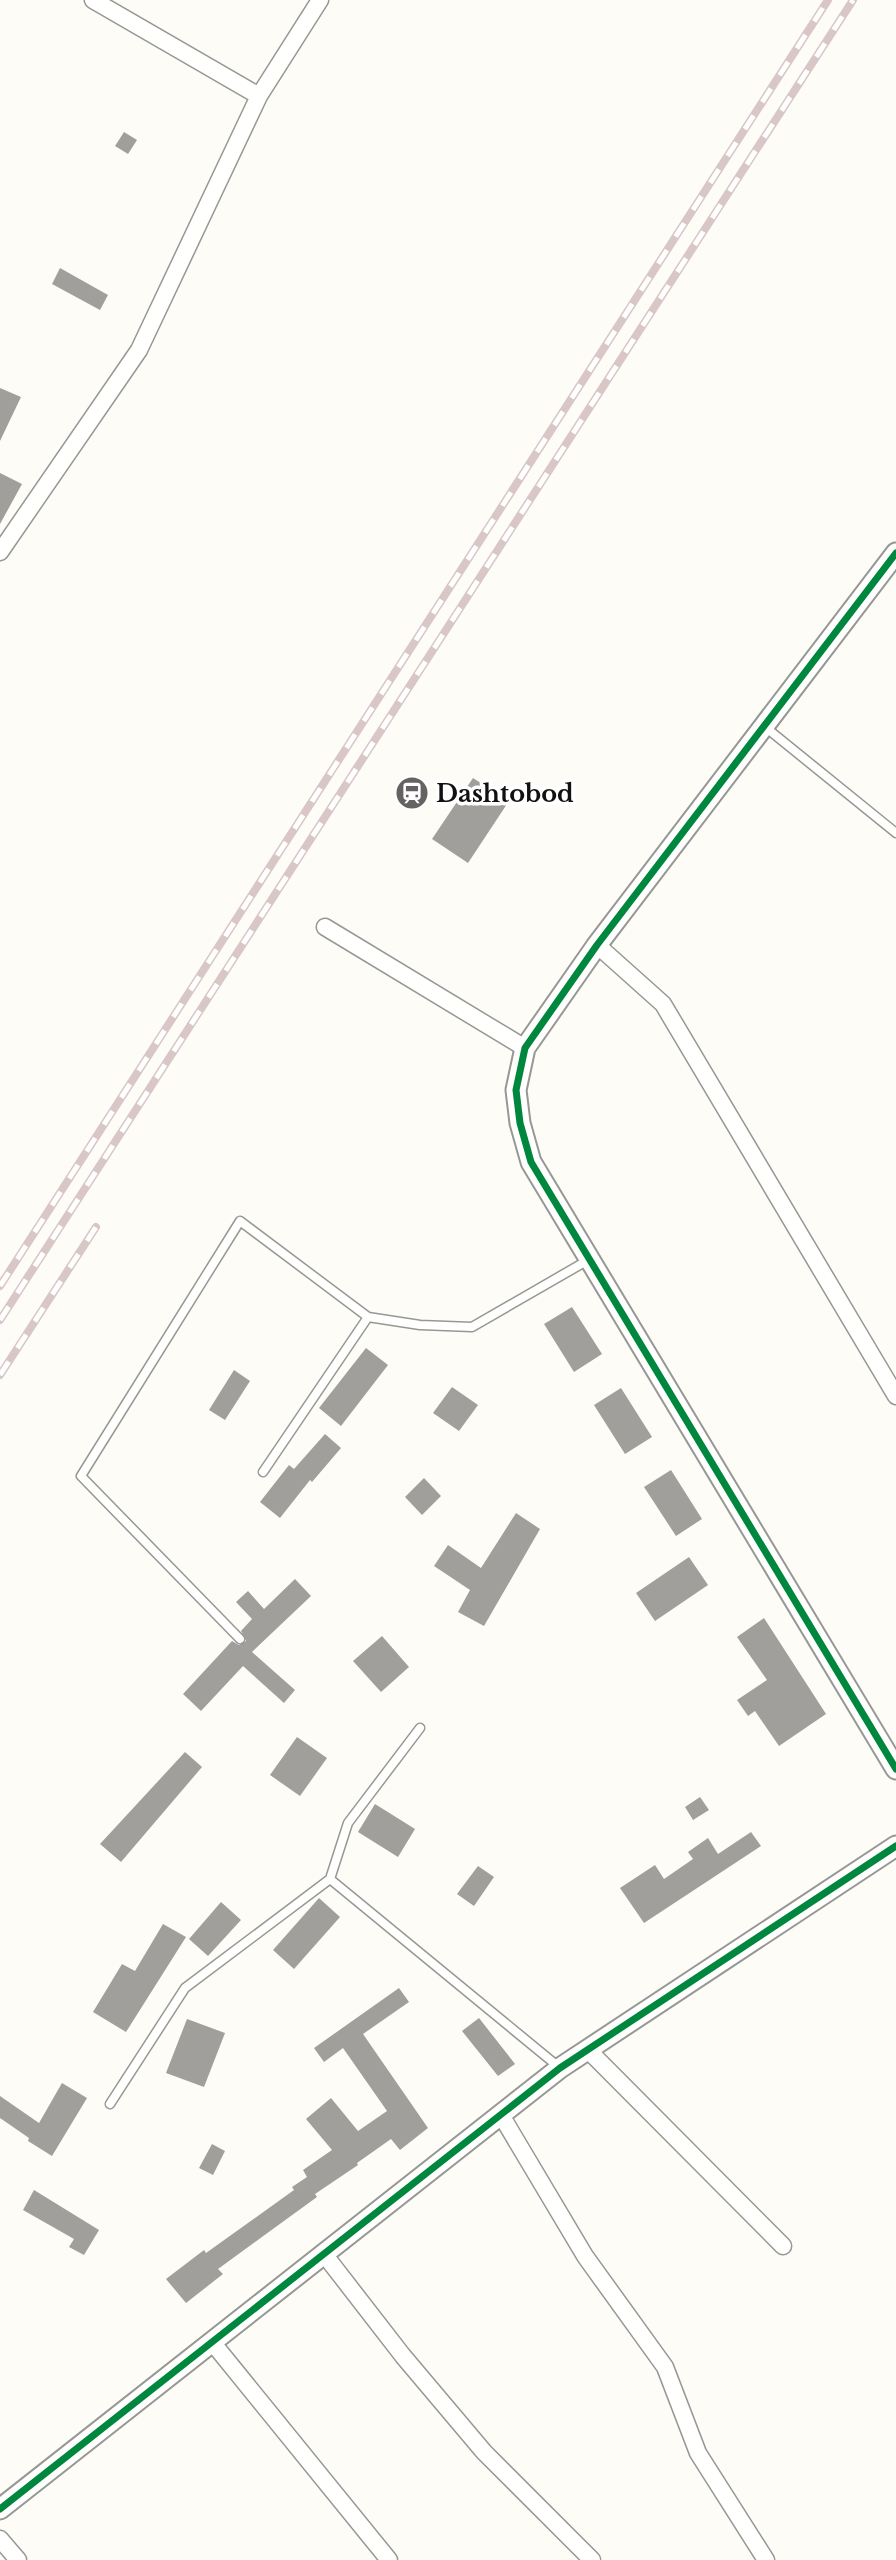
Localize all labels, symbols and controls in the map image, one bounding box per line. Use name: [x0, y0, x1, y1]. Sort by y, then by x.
station icon: Dashtobod: [393, 774, 431, 812]
place label: Dashtobod: [436, 779, 574, 808]

